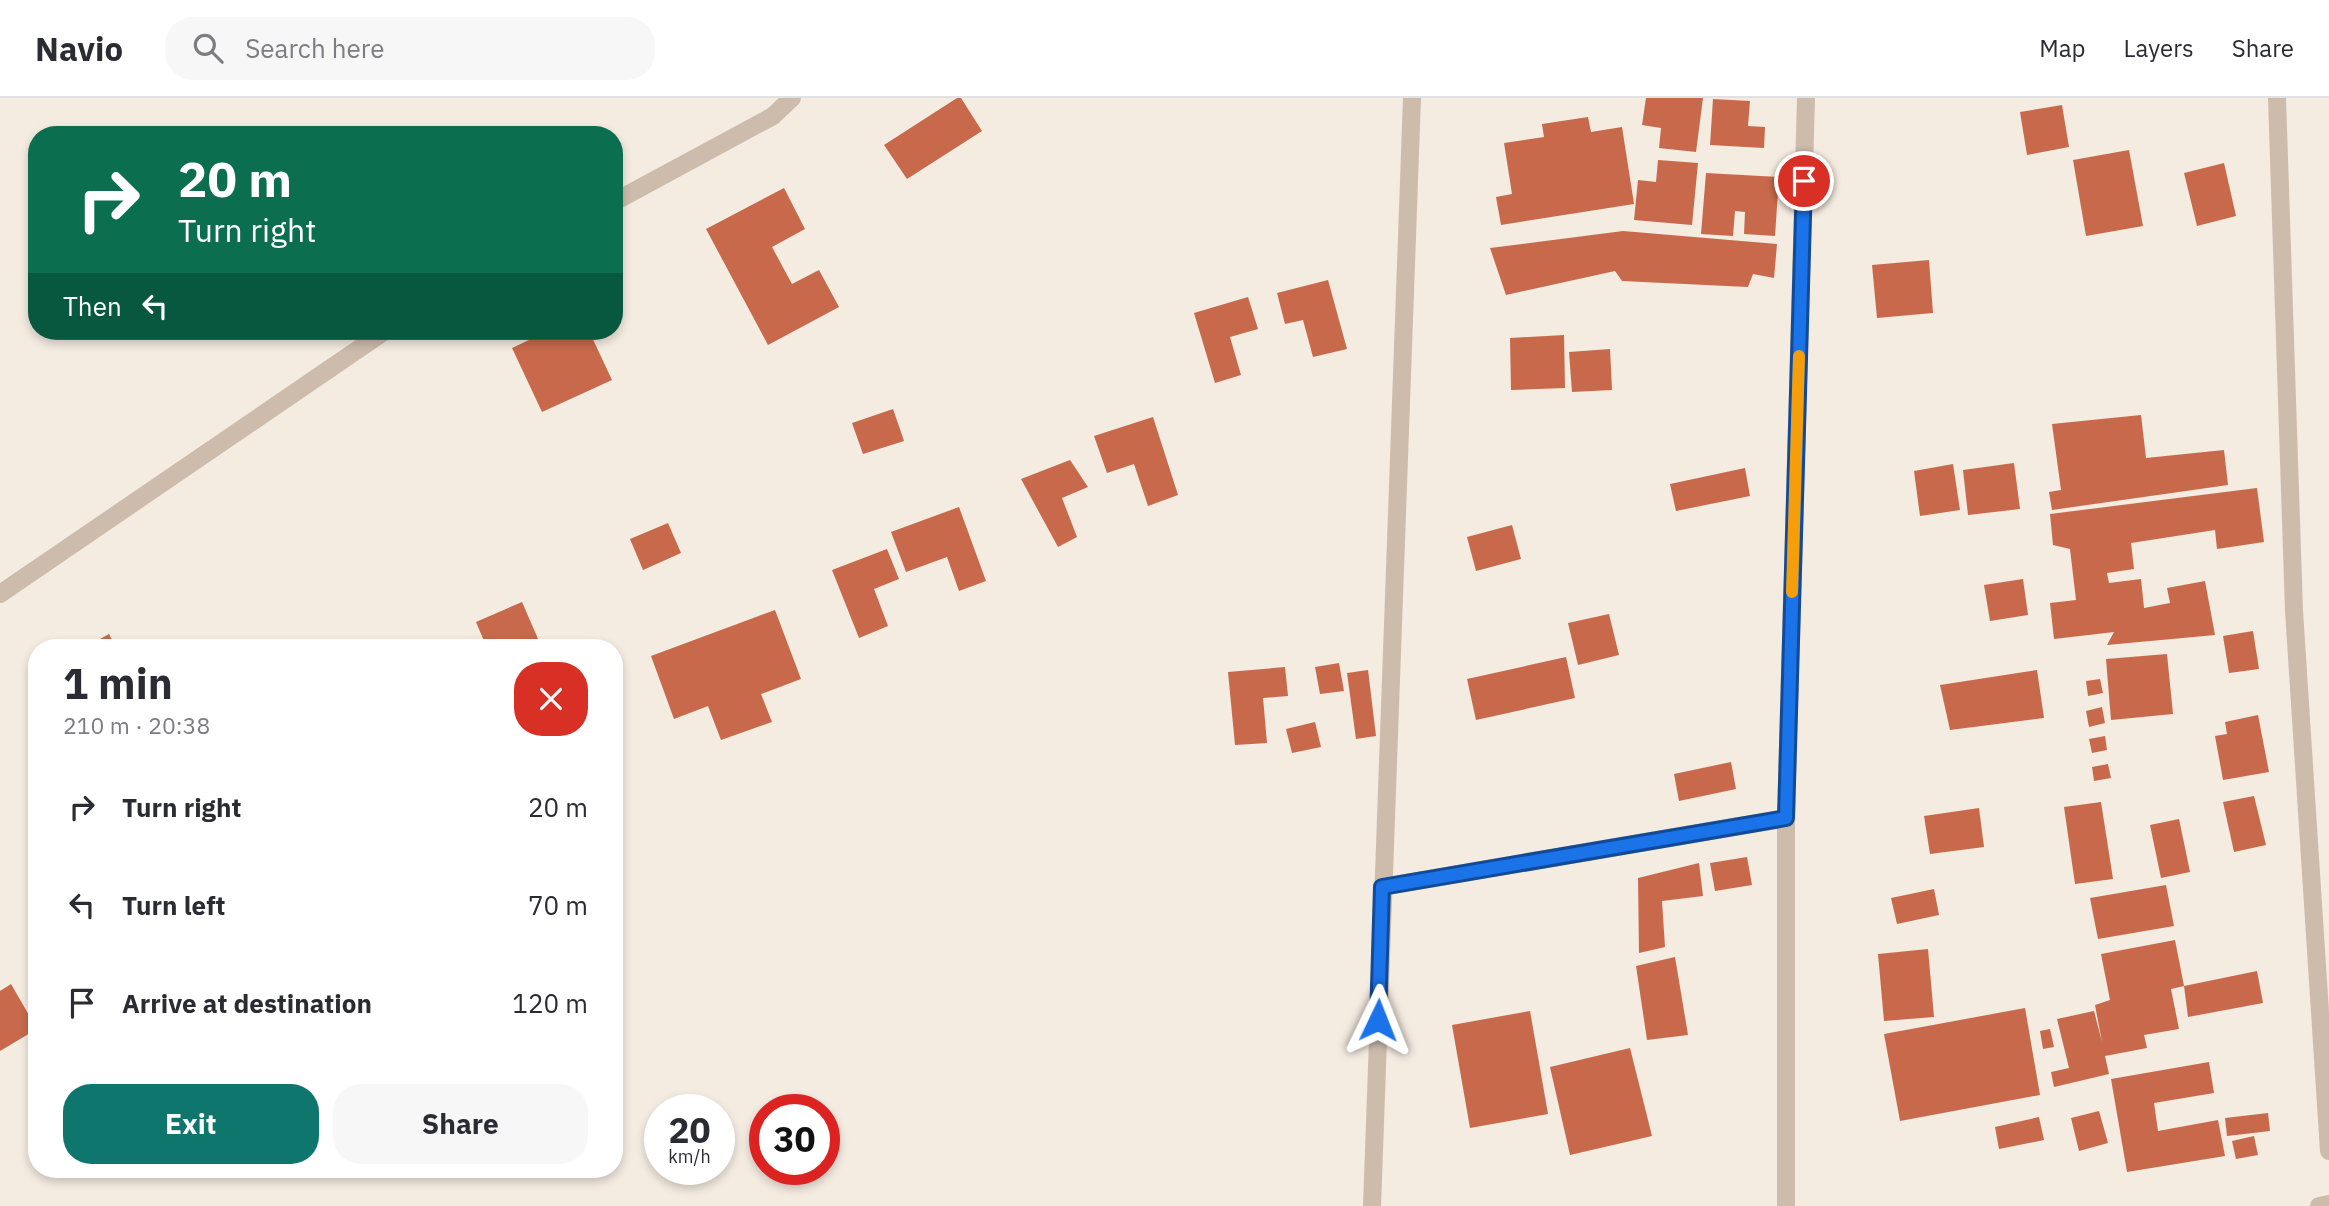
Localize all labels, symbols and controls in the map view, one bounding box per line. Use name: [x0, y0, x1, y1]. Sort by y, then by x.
search box: [165, 17, 655, 80]
text: Navio: [35, 27, 123, 70]
icon: search: [189, 29, 227, 67]
text: Search here: [245, 31, 385, 65]
text: Map: [2039, 32, 2086, 64]
text: Layers: [2124, 32, 2194, 64]
text: Share: [2232, 32, 2294, 64]
text: 20 m: [178, 147, 292, 210]
pin: [1774, 151, 1834, 211]
icon: right: [63, 154, 154, 245]
icon: arrive: [1785, 162, 1823, 200]
text: Turn right: [178, 209, 316, 251]
icon: left: [136, 287, 174, 325]
text: Then: [63, 289, 122, 323]
text: 1 min: [63, 656, 173, 711]
button: close: [514, 662, 588, 736]
text: 210 m · 20:38: [63, 710, 210, 740]
icon: right: [63, 788, 101, 826]
text: Turn right: [122, 790, 241, 824]
text: 20 m: [528, 790, 588, 824]
icon: left: [63, 886, 101, 924]
text: Turn left: [122, 888, 225, 922]
text: 70 m: [528, 888, 588, 922]
position arrow: [1341, 983, 1415, 1057]
icon: arrive: [63, 984, 101, 1022]
text: Arrive at destination: [122, 986, 372, 1020]
text: 120 m: [512, 986, 588, 1020]
button: Exit: [63, 1084, 319, 1164]
button: Share: [333, 1084, 588, 1164]
speed limit sign: 30: [749, 1094, 840, 1185]
text: 20: [668, 1107, 711, 1153]
text: km/h: [668, 1145, 711, 1168]

